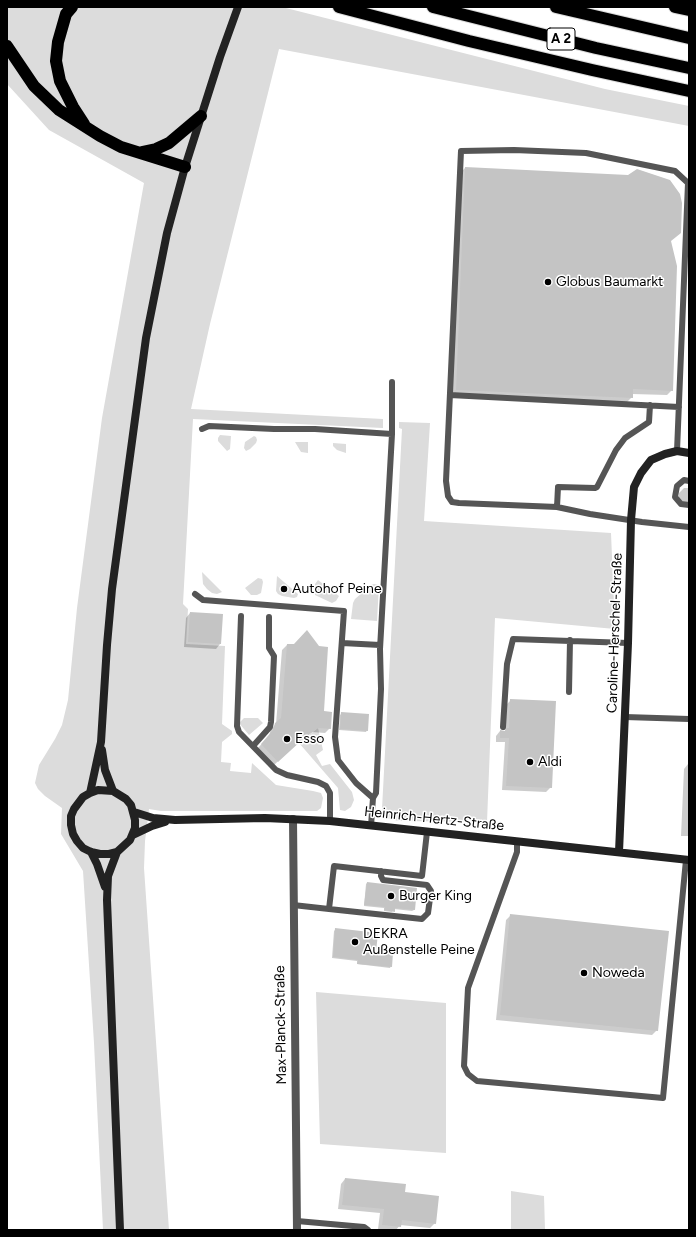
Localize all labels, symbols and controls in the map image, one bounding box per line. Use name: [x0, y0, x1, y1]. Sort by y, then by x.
road number: A 2: [547, 28, 575, 50]
place label: Globus Baumarkt: [556, 274, 663, 290]
marker: Globus Baumarkt: [543, 277, 553, 287]
street label: Caroline-Herschel-Straße: [604, 553, 626, 713]
place label: Autohof Peine: [292, 581, 382, 597]
marker: Autohof Peine: [279, 584, 289, 594]
place label: Esso: [295, 731, 324, 747]
marker: Esso: [282, 734, 292, 744]
place label: Aldi: [538, 754, 562, 770]
marker: Aldi: [525, 757, 535, 767]
street label: Heinrich-Hertz-Straße: [363, 803, 505, 835]
place label: Burger King: [399, 888, 472, 904]
marker: Burger King: [386, 891, 396, 901]
place label: DEKRA Außenstelle Peine: [363, 926, 475, 958]
marker: DEKRA Außenstelle Peine: [350, 937, 360, 947]
street label: Max-Planck-Straße: [272, 965, 290, 1085]
place label: Noweda: [592, 965, 645, 981]
marker: Noweda: [579, 968, 589, 978]

